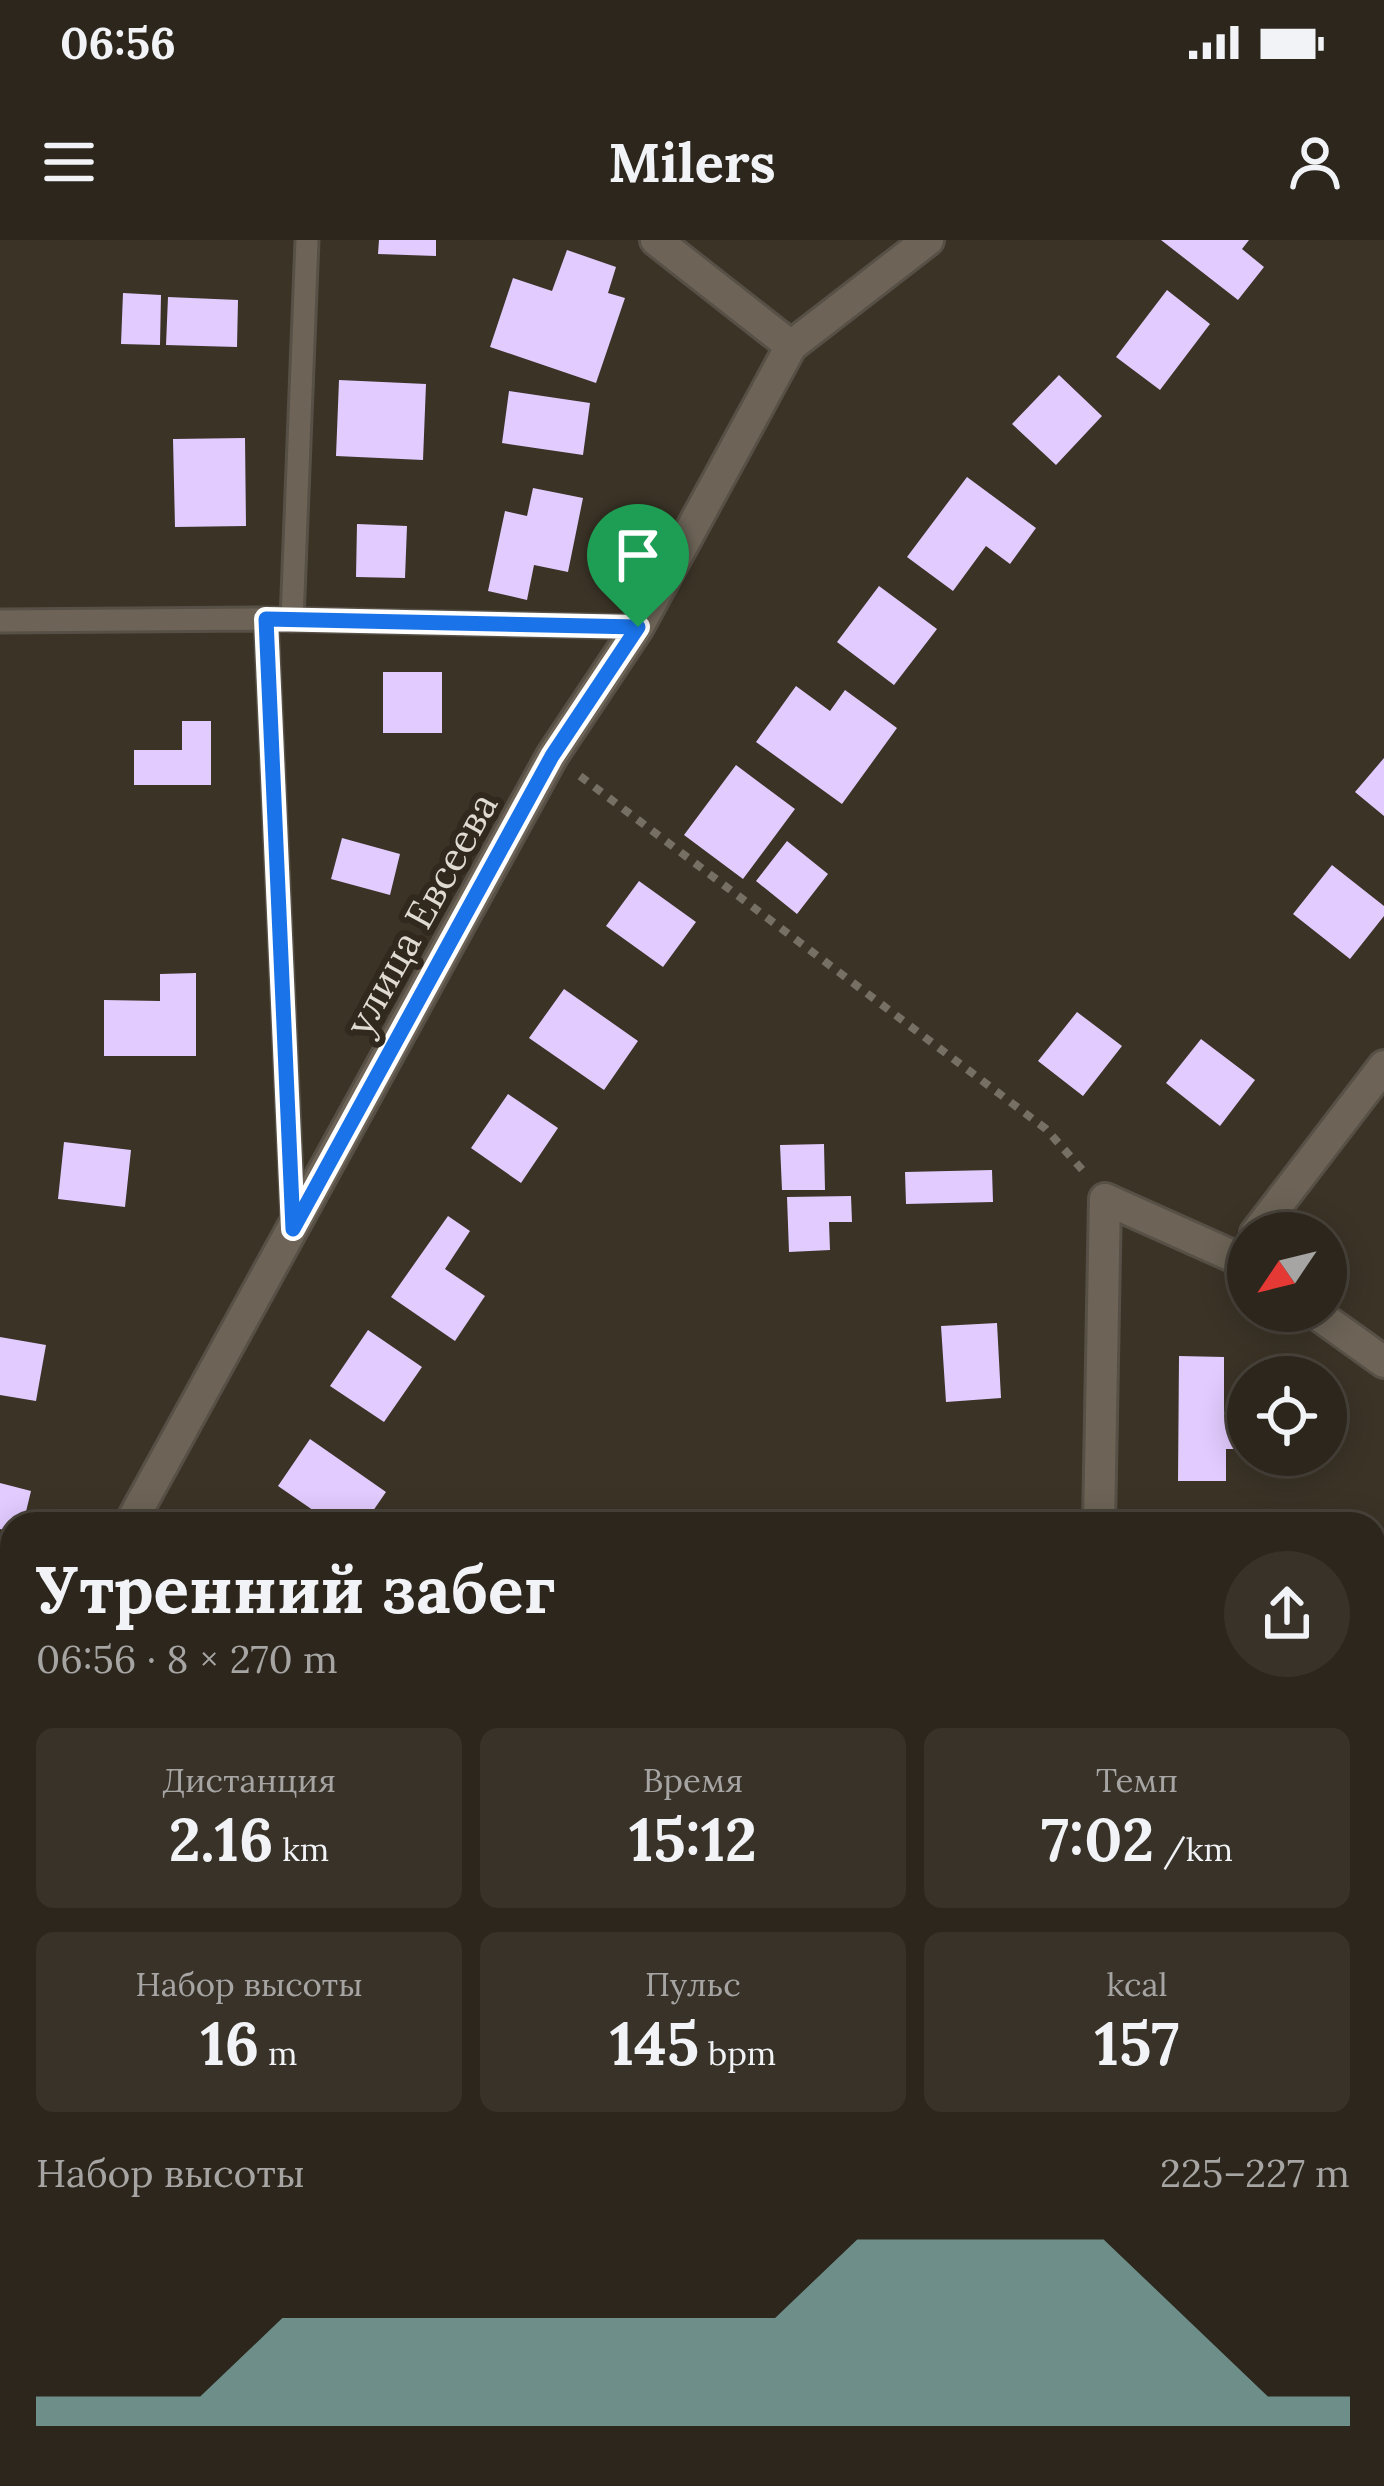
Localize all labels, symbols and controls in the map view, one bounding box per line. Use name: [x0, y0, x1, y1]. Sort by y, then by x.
text: 06:56: [60, 14, 176, 71]
text: Milers: [608, 128, 776, 197]
icon: menu: [36, 129, 102, 195]
icon: person: [1282, 129, 1348, 195]
pin: [587, 504, 689, 627]
icon: arrive: [605, 522, 671, 588]
street label: улица Евсеева: [334, 784, 508, 1044]
north arrow: [1227, 1212, 1347, 1332]
map controls: [1227, 1212, 1347, 1476]
button: locate: [1227, 1356, 1347, 1476]
text: Утренний забег: [36, 1547, 556, 1631]
button: share: [1224, 1551, 1350, 1677]
text: 06:56 · 8 × 270 m: [36, 1634, 338, 1684]
text: Дистанция: [162, 1759, 336, 1801]
text: Время: [643, 1759, 743, 1801]
text: Темп: [1096, 1759, 1178, 1801]
text: 2.16: [169, 1801, 273, 1877]
text: 15:12: [629, 1801, 757, 1877]
text: 7:02: [1041, 1801, 1154, 1877]
text: km: [273, 1828, 329, 1870]
text: /km: [1154, 1828, 1233, 1870]
text: Набор высоты: [135, 1963, 363, 2005]
text: Пульс: [645, 1963, 741, 2005]
text: kcal: [1107, 1963, 1167, 2005]
text: 16: [200, 2005, 259, 2081]
text: 145: [610, 2005, 699, 2081]
text: 157: [1095, 2005, 1179, 2081]
text: m: [259, 2032, 298, 2074]
text: bpm: [699, 2032, 776, 2074]
text: Набор высоты: [36, 2148, 305, 2198]
text: 225–227 m: [1160, 2148, 1350, 2198]

